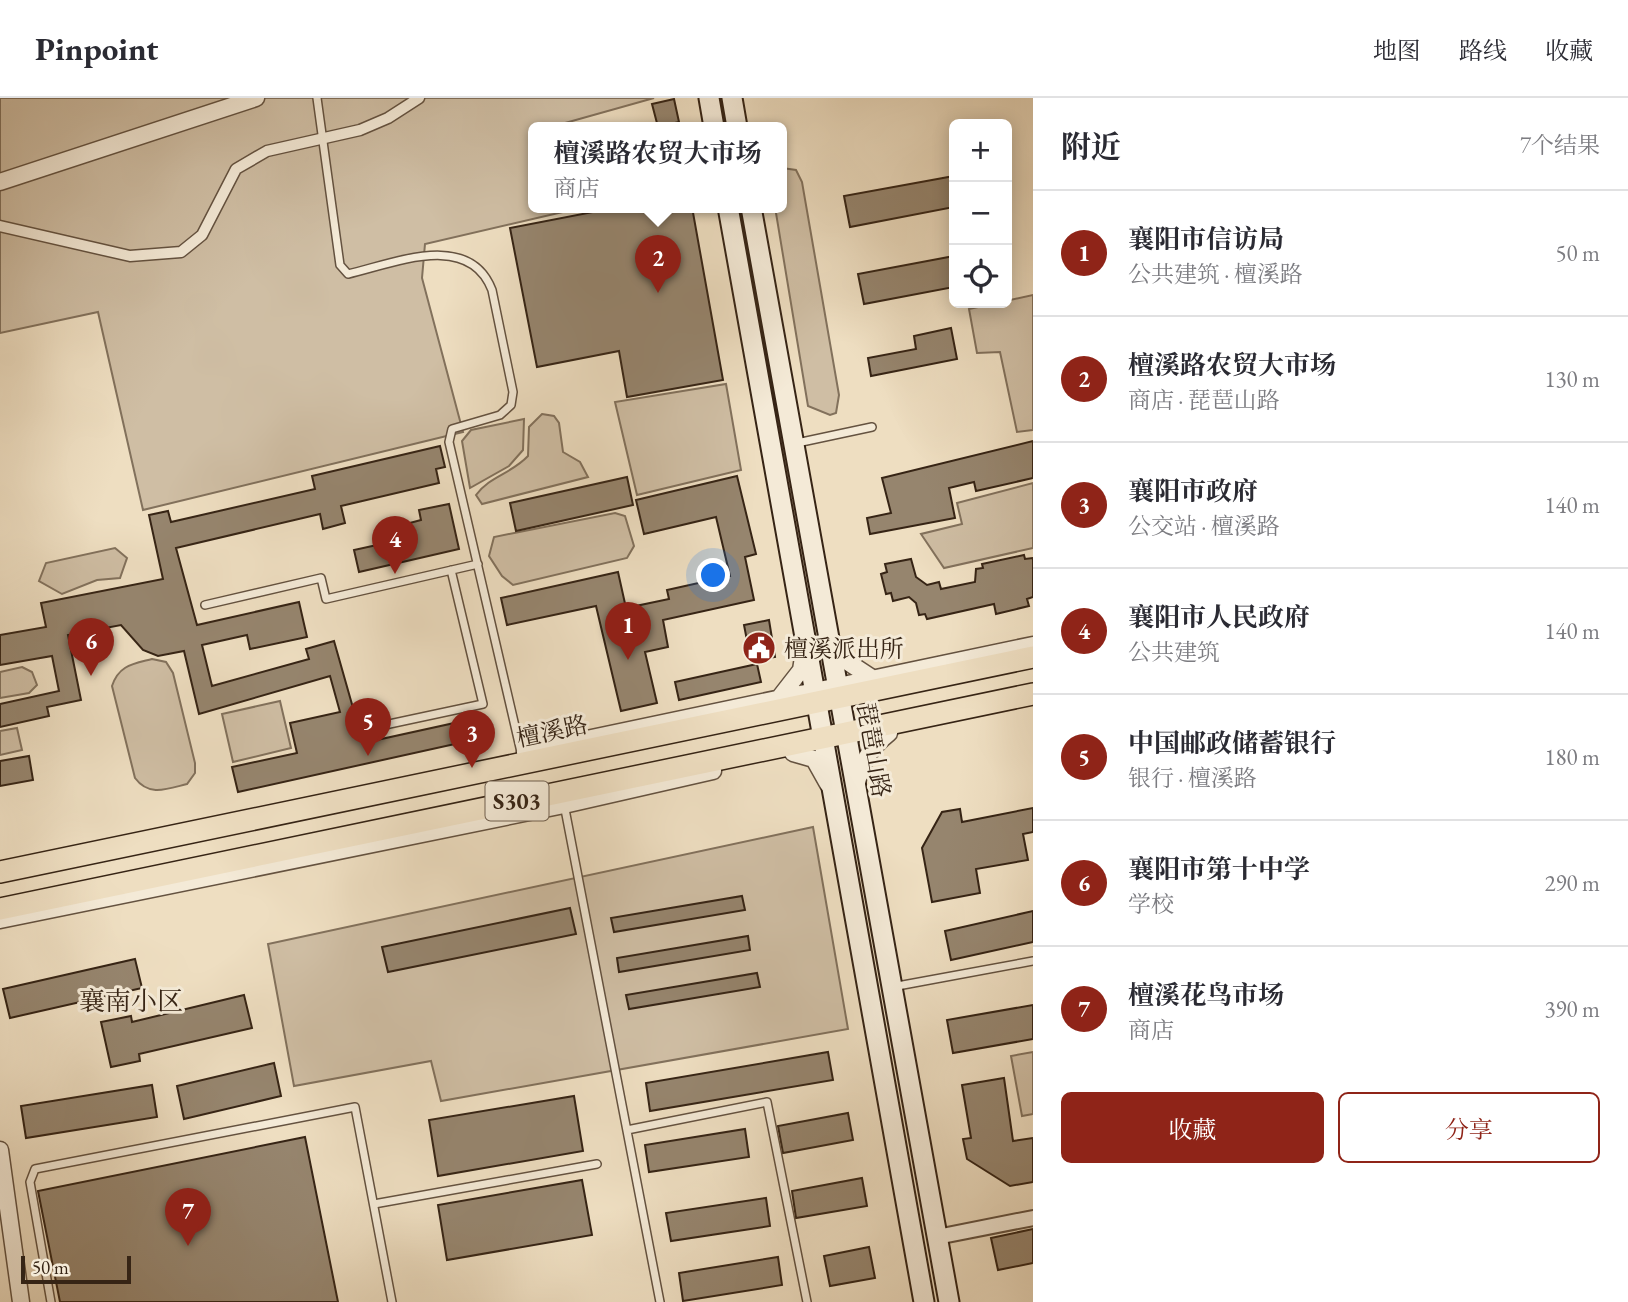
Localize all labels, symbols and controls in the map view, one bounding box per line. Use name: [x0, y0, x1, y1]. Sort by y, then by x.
text: Pinpoint: [35, 27, 158, 70]
text: 地图: [1373, 35, 1421, 66]
text: 路线: [1459, 35, 1507, 66]
text: 收藏: [1545, 35, 1593, 66]
map controls: [949, 119, 1012, 308]
button: +: [949, 119, 1012, 182]
popup: [528, 122, 787, 213]
text: 附近: [1061, 127, 1121, 166]
text: 7个结果: [1520, 130, 1600, 160]
text: 檀溪路农贸大市场: [553, 136, 762, 170]
text: 商店: [553, 173, 599, 203]
button: −: [949, 182, 1012, 245]
text: 襄阳市信访局: [1128, 222, 1284, 256]
pin: 2: [635, 235, 681, 293]
text: 1: [1078, 238, 1090, 268]
text: 50 m: [1555, 238, 1600, 268]
button: locate: [949, 245, 1012, 308]
text: 公共建筑 · 檀溪路: [1128, 259, 1303, 289]
text: 檀溪路农贸大市场: [1128, 348, 1336, 382]
text: 2: [1078, 364, 1090, 394]
text: 130 m: [1544, 364, 1600, 394]
text: 商店 · 琵琶山路: [1128, 385, 1280, 415]
text: 襄阳市政府: [1128, 474, 1258, 508]
text: 3: [1078, 490, 1090, 520]
text: 140 m: [1544, 490, 1600, 520]
text: 公交站 · 檀溪路: [1128, 511, 1280, 541]
pin: 4: [372, 516, 418, 574]
your location: [696, 558, 730, 592]
text: 襄阳市人民政府: [1128, 600, 1310, 634]
pin: 1: [605, 602, 651, 660]
text: 4: [1078, 616, 1090, 646]
text: 140 m: [1544, 616, 1600, 646]
pin: 6: [68, 618, 114, 676]
public building icon: 檀溪派出所: [740, 629, 778, 667]
place label: 檀溪派出所: [784, 633, 904, 664]
text: 公共建筑: [1128, 637, 1220, 667]
pin: 5: [345, 698, 391, 756]
street label: 琵琶山路: [850, 700, 898, 800]
street label: 檀溪路: [514, 708, 590, 754]
pin: 3: [449, 710, 495, 768]
text: 中国邮政储蓄银行: [1128, 726, 1336, 760]
text: 5: [1078, 742, 1090, 772]
text: 180 m: [1544, 742, 1600, 772]
text: 银行 · 檀溪路: [1128, 763, 1257, 793]
road number: S303: [486, 782, 548, 820]
text: 襄阳市第十中学: [1128, 852, 1310, 886]
text: 6: [1078, 868, 1090, 898]
text: 290 m: [1544, 868, 1600, 898]
text: 学校: [1128, 889, 1174, 919]
text: 檀溪花鸟市场: [1128, 978, 1284, 1012]
district label: 襄南小区: [79, 984, 183, 1018]
text: 7: [1078, 994, 1090, 1024]
text: 390 m: [1544, 994, 1600, 1024]
text: 商店: [1128, 1015, 1174, 1045]
button: 收藏: [1061, 1092, 1324, 1163]
button: 分享: [1338, 1092, 1600, 1163]
pin: 7: [165, 1188, 211, 1246]
scale bar: [21, 1253, 131, 1285]
text: 50 m: [32, 1255, 69, 1280]

